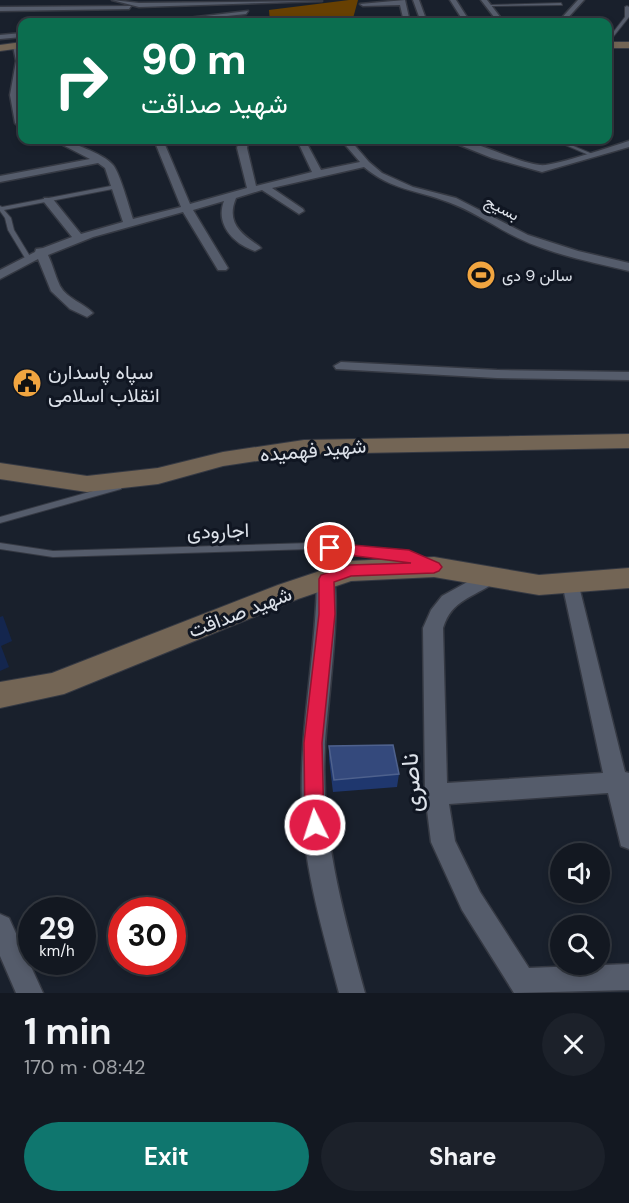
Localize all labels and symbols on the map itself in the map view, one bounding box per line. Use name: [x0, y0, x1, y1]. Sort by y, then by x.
street label: بسیج: [481, 190, 523, 226]
sports icon: سالن 9 دی: [465, 259, 497, 291]
place label: سالن 9 دی: [502, 265, 572, 286]
place label: سپاه پاسدارن انقلاب اسلامی: [48, 359, 160, 408]
public building icon: سپاه پاسدارن انقلاب اسلامی: [11, 367, 43, 399]
street label: شهید فهمیده: [259, 432, 367, 468]
street label: اجارودی: [186, 517, 250, 545]
pin: [304, 522, 355, 573]
street label: شهید صداقت: [185, 580, 295, 644]
street label: ناصری: [393, 752, 429, 814]
position arrow: [283, 793, 347, 857]
speed limit sign: 30: [108, 897, 186, 975]

